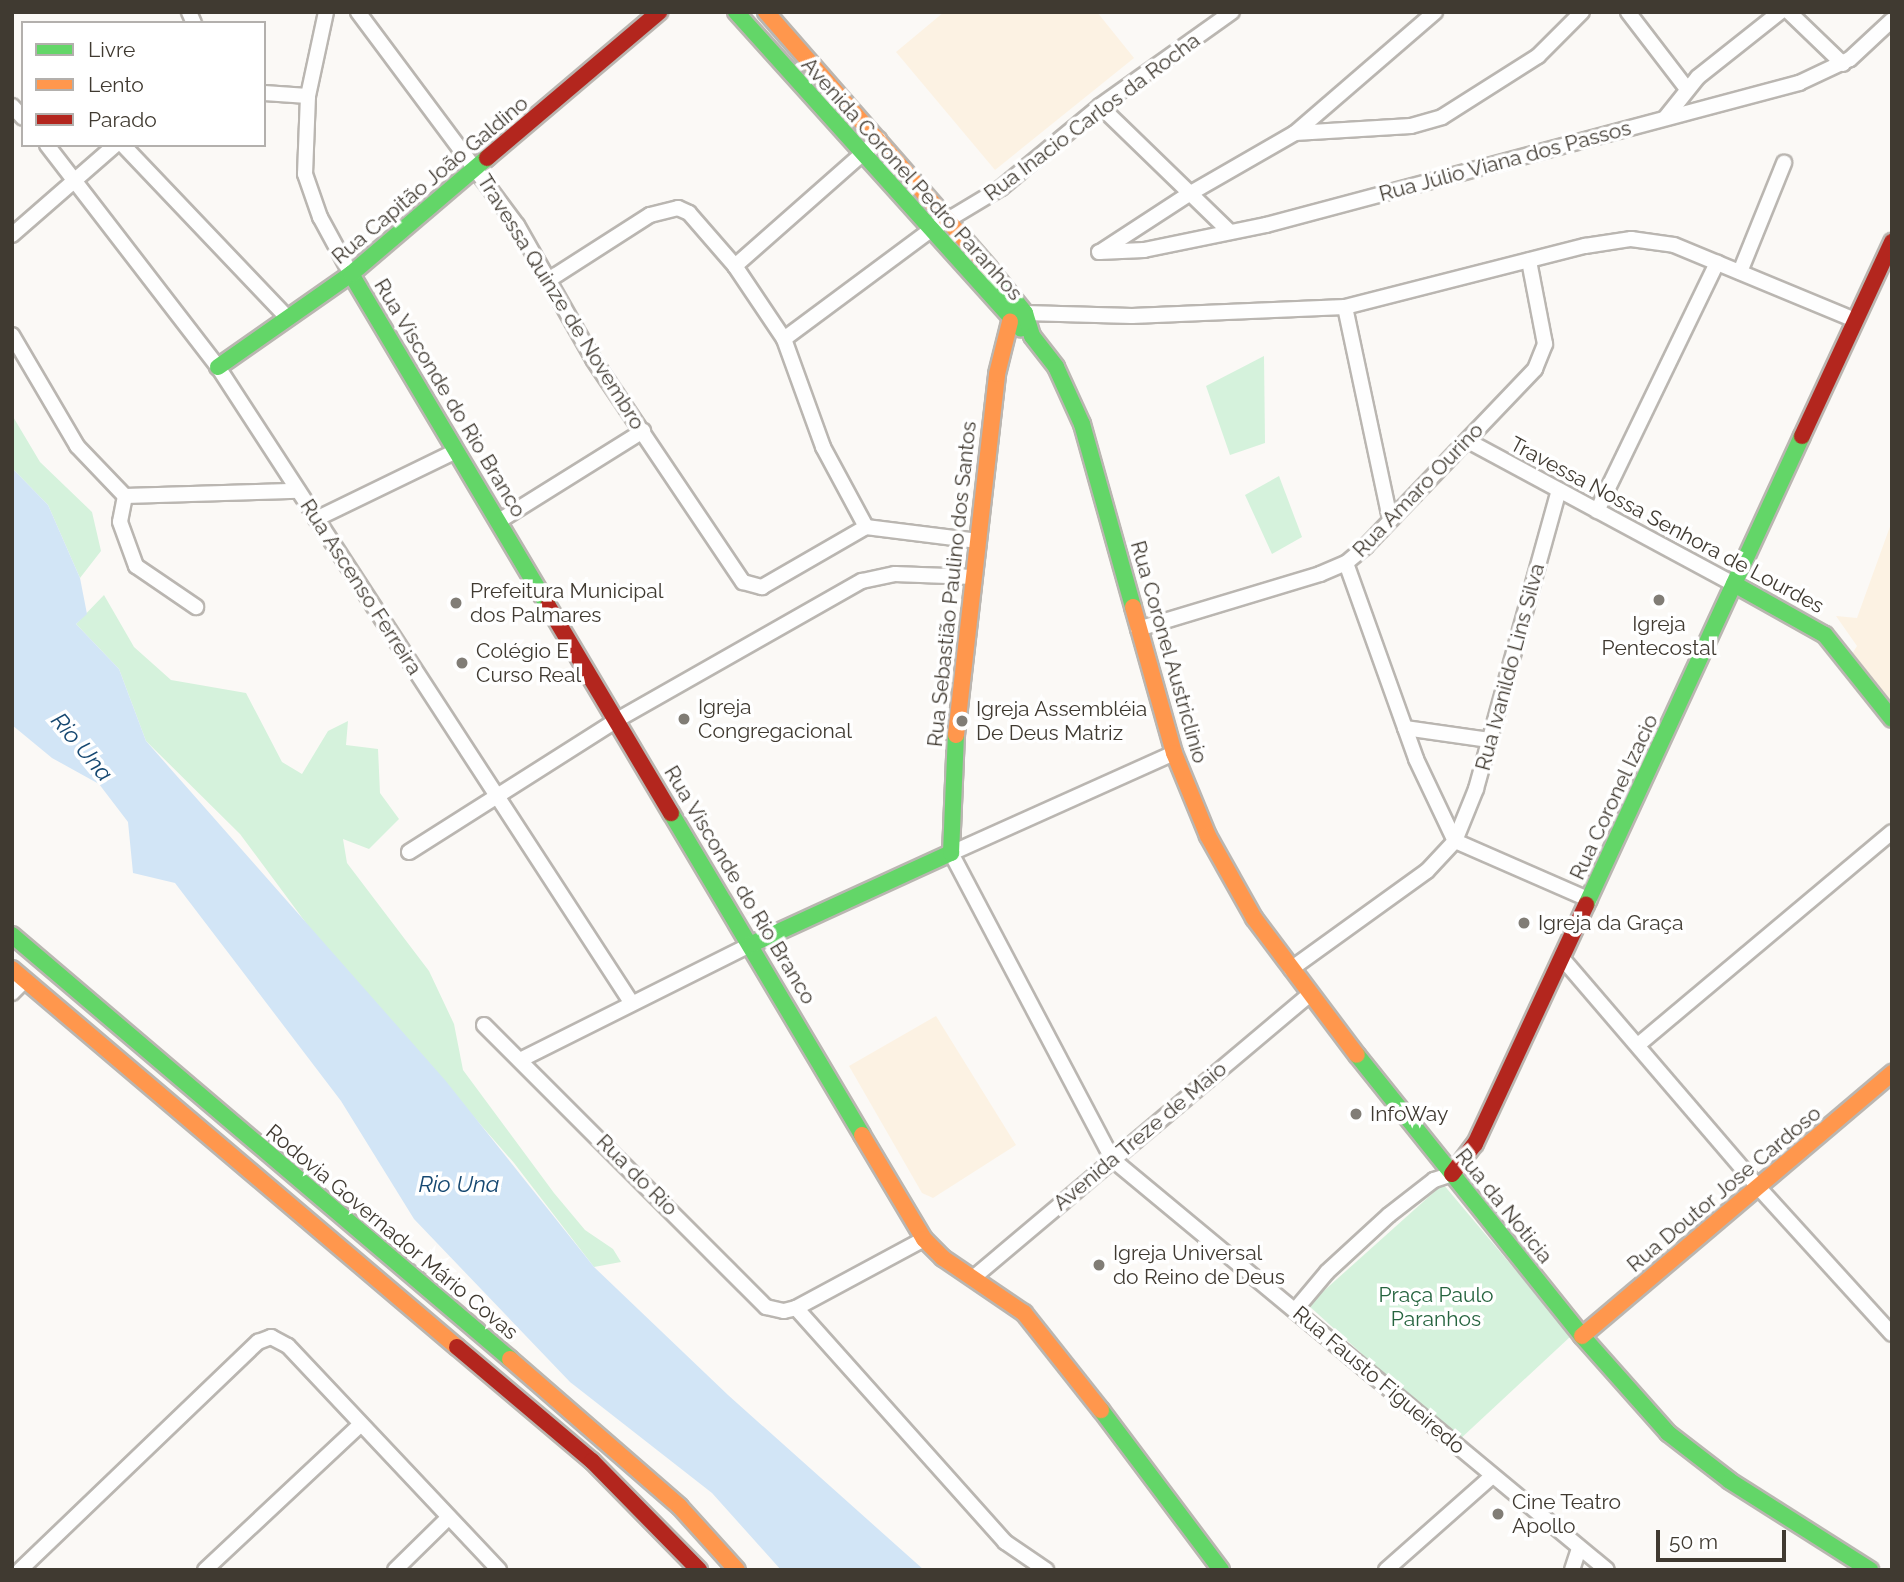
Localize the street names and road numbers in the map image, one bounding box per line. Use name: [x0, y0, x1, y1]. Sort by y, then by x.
street label: Rua Inacio Carlos da Rocha: [979, 28, 1205, 206]
street label: Avenida Coronel Pedro Paranhos: [796, 52, 1028, 306]
street label: Rua Capitão João Galdino: [327, 90, 533, 270]
street label: Rua Júlio Viana dos Passos: [1376, 115, 1634, 207]
street label: Travessa Quinze de Novembro: [472, 170, 650, 434]
street label: Rua Visconde do Rio Branco: [368, 274, 532, 522]
street label: Rua Amaro Ourino: [1347, 417, 1489, 563]
street label: Rua Sebastião Paulino dos Santos: [922, 420, 982, 748]
street label: Travessa Nossa Senhora de Lourdes: [1506, 431, 1828, 619]
street label: Rua Ascenso Ferreira: [295, 494, 427, 680]
street label: Rua Coronel Austriclinio: [1125, 537, 1213, 767]
street label: Rua Ivanildo Lins Silva: [1470, 561, 1550, 773]
street label: Rua Coronel Izacio: [1564, 710, 1664, 884]
street label: Rua Visconde do Rio Branco: [658, 761, 822, 1009]
street label: Avenida Treze de Maio: [1048, 1056, 1232, 1216]
street label: Rua Doutor Jose Cardoso: [1622, 1100, 1826, 1278]
street label: Rodovia Governador Mário Covas: [261, 1119, 523, 1345]
street label: Rua do Rio: [591, 1129, 683, 1221]
street label: Rua da Noticia: [1450, 1144, 1558, 1268]
street label: Rua Fausto Figueiredo: [1288, 1301, 1470, 1459]

